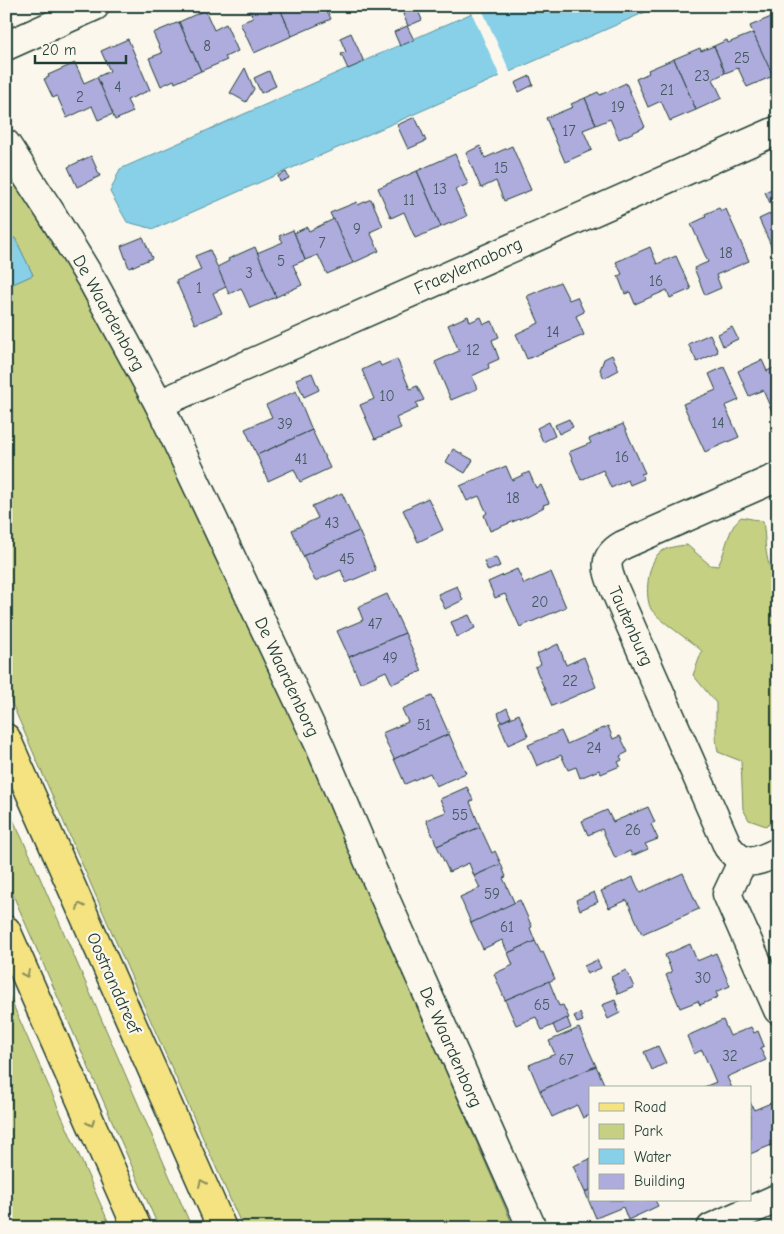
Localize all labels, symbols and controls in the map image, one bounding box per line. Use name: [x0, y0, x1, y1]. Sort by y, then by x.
scale bar: [35, 32, 126, 64]
house number: 8: [203, 37, 211, 55]
text: 20 m: [42, 41, 76, 59]
house number: 25: [734, 49, 750, 67]
house number: 23: [694, 67, 710, 85]
house number: 4: [114, 78, 122, 96]
house number: 21: [660, 81, 674, 99]
house number: 2: [76, 88, 84, 106]
house number: 19: [611, 98, 625, 116]
house number: 17: [562, 122, 576, 140]
house number: 15: [494, 159, 508, 177]
house number: 13: [433, 180, 447, 198]
house number: 11: [403, 191, 415, 209]
house number: 9: [353, 220, 361, 238]
street label: Fraeylemaborg: [411, 233, 525, 300]
house number: 7: [318, 234, 326, 252]
house number: 18: [719, 244, 733, 262]
street label: De Waardenborg: [68, 251, 149, 375]
house number: 5: [277, 252, 285, 270]
house number: 3: [245, 264, 253, 282]
house number: 16: [649, 272, 663, 290]
house number: 1: [196, 279, 202, 297]
house number: 14: [546, 323, 560, 341]
house number: 12: [466, 341, 480, 359]
house number: 10: [379, 387, 395, 405]
house number: 14: [711, 414, 725, 432]
house number: 39: [277, 415, 293, 433]
house number: 16: [615, 448, 629, 466]
house number: 41: [294, 450, 308, 468]
house number: 18: [506, 489, 520, 507]
house number: 43: [325, 514, 339, 532]
house number: 45: [339, 550, 355, 568]
street label: Tautenburg: [604, 583, 657, 669]
house number: 20: [532, 593, 548, 611]
street label: De Waardenborg: [250, 614, 323, 740]
house number: 47: [368, 615, 382, 633]
house number: 49: [382, 649, 398, 667]
house number: 22: [562, 672, 578, 690]
house number: 51: [417, 716, 431, 734]
house number: 24: [586, 739, 602, 757]
house number: 55: [452, 806, 468, 824]
house number: 26: [625, 821, 641, 839]
house number: 59: [484, 885, 500, 903]
one-way arrow: [76, 902, 87, 911]
house number: 61: [500, 918, 514, 936]
street label: Oostranddreef: [82, 929, 146, 1038]
one-way arrow: [19, 969, 30, 978]
house number: 30: [695, 969, 711, 987]
street label: De Waardenborg: [415, 984, 487, 1111]
house number: 65: [534, 996, 550, 1014]
house number: 32: [722, 1047, 738, 1065]
house number: 67: [558, 1051, 574, 1069]
legend: [589, 1086, 752, 1202]
text: Road: [634, 1098, 666, 1116]
one-way arrow: [85, 1118, 96, 1127]
text: Park: [634, 1122, 663, 1140]
text: Water: [634, 1148, 671, 1166]
text: Building: [634, 1172, 685, 1190]
one-way arrow: [198, 1179, 209, 1188]

